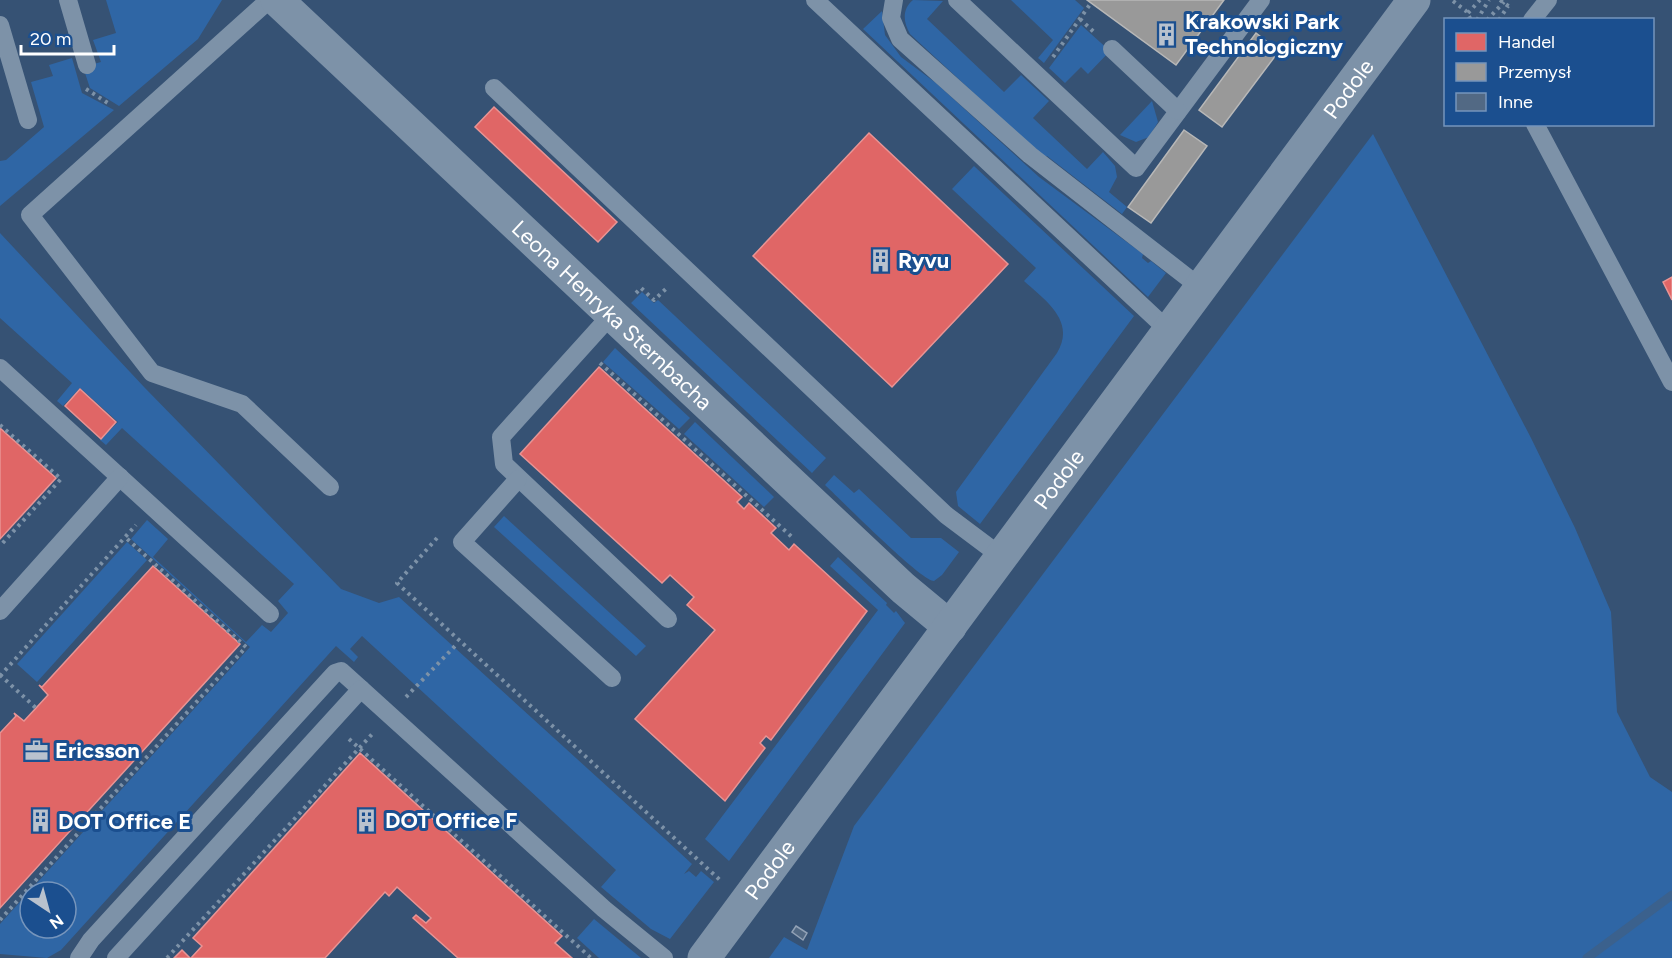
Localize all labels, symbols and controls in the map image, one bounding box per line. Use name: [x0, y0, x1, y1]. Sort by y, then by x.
place label: Krakowski Park Technologiczny: [1185, 8, 1343, 60]
scale bar: [21, 18, 114, 56]
legend: [1444, 18, 1654, 126]
building icon: Krakowski Park Technologiczny: [1154, 21, 1180, 47]
text: 20 m: [30, 28, 71, 50]
text: Handel: [1498, 31, 1555, 53]
street label: Podole: [1318, 54, 1380, 124]
text: Przemysł: [1498, 61, 1571, 83]
text: Inne: [1498, 91, 1533, 113]
street label: Leona Henryka Sternbacha: [506, 215, 718, 416]
building icon: Ryvu: [867, 247, 893, 273]
place label: Ryvu: [898, 247, 949, 274]
street label: Podole: [1028, 444, 1090, 515]
office icon: Ericsson: [24, 737, 50, 763]
place label: Ericsson: [55, 737, 140, 764]
building icon: DOT Office F: [354, 807, 380, 833]
place label: DOT Office F: [385, 807, 517, 834]
building icon: DOT Office E: [27, 808, 53, 834]
place label: DOT Office E: [58, 808, 191, 835]
street label: Podole: [739, 835, 801, 905]
north arrow: [18, 880, 78, 940]
text: N: [46, 910, 67, 933]

